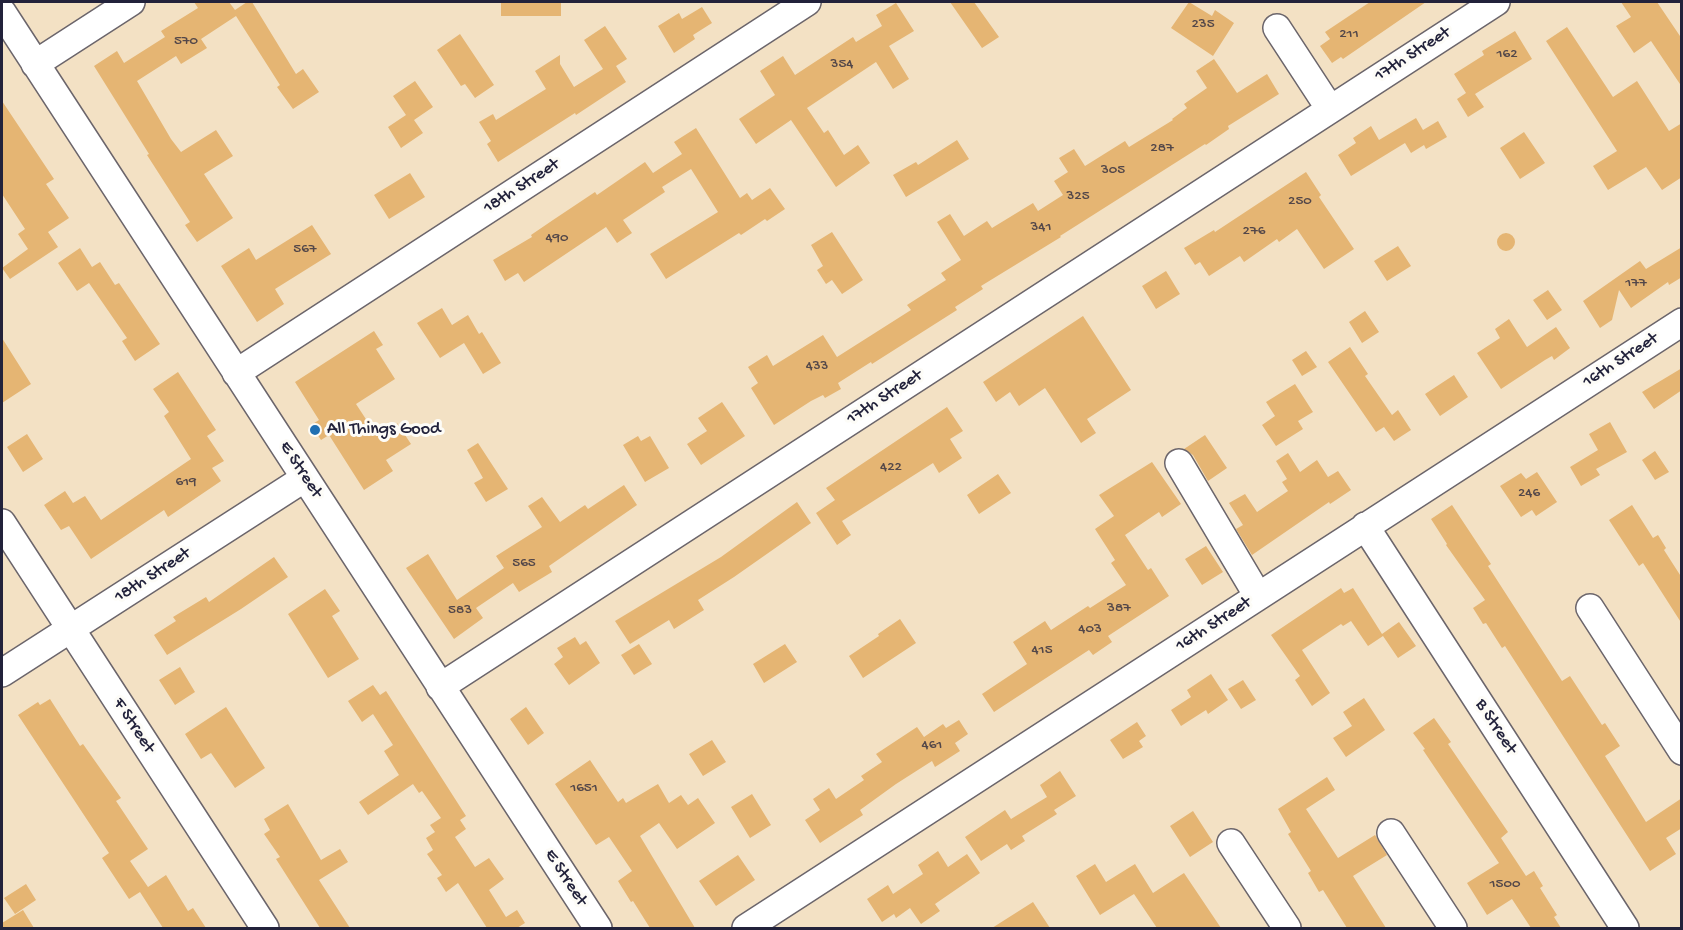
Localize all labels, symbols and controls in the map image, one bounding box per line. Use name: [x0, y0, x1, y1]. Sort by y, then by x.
house number: 235: [1191, 16, 1215, 34]
street label: 17th Street: [1371, 23, 1455, 87]
house number: 211: [1339, 26, 1359, 44]
house number: 570: [174, 33, 198, 51]
house number: 162: [1496, 46, 1518, 64]
house number: 354: [831, 56, 853, 74]
house number: 287: [1150, 140, 1174, 158]
street label: 18th Street: [480, 154, 564, 220]
house number: 305: [1101, 162, 1125, 180]
house number: 325: [1066, 188, 1090, 206]
house number: 250: [1288, 193, 1312, 211]
house number: 341: [1031, 219, 1051, 237]
house number: 276: [1243, 223, 1265, 241]
house number: 490: [545, 230, 569, 248]
house number: 567: [293, 241, 317, 259]
house number: 177: [1625, 275, 1647, 293]
street label: 16th Street: [1579, 329, 1663, 393]
house number: 433: [806, 358, 828, 376]
street label: 17th Street: [843, 366, 927, 430]
place label: All Things Good: [327, 419, 441, 441]
marker: All Things Good: [308, 423, 322, 437]
street label: E Street: [274, 438, 326, 502]
house number: 422: [880, 459, 902, 477]
house number: 619: [175, 474, 197, 492]
house number: 246: [1518, 485, 1540, 503]
street label: 18th Street: [111, 543, 195, 609]
house number: 565: [512, 555, 536, 573]
street label: 16th Street: [1172, 593, 1256, 657]
house number: 387: [1107, 600, 1131, 618]
house number: 583: [448, 602, 472, 620]
house number: 403: [1078, 621, 1102, 639]
house number: 415: [1031, 642, 1053, 660]
street label: F Street: [107, 694, 159, 758]
street label: B Street: [1469, 695, 1521, 759]
house number: 461: [922, 737, 942, 755]
house number: 1651: [570, 780, 598, 798]
street label: E Street: [539, 846, 591, 910]
house number: 1500: [1490, 876, 1520, 894]

